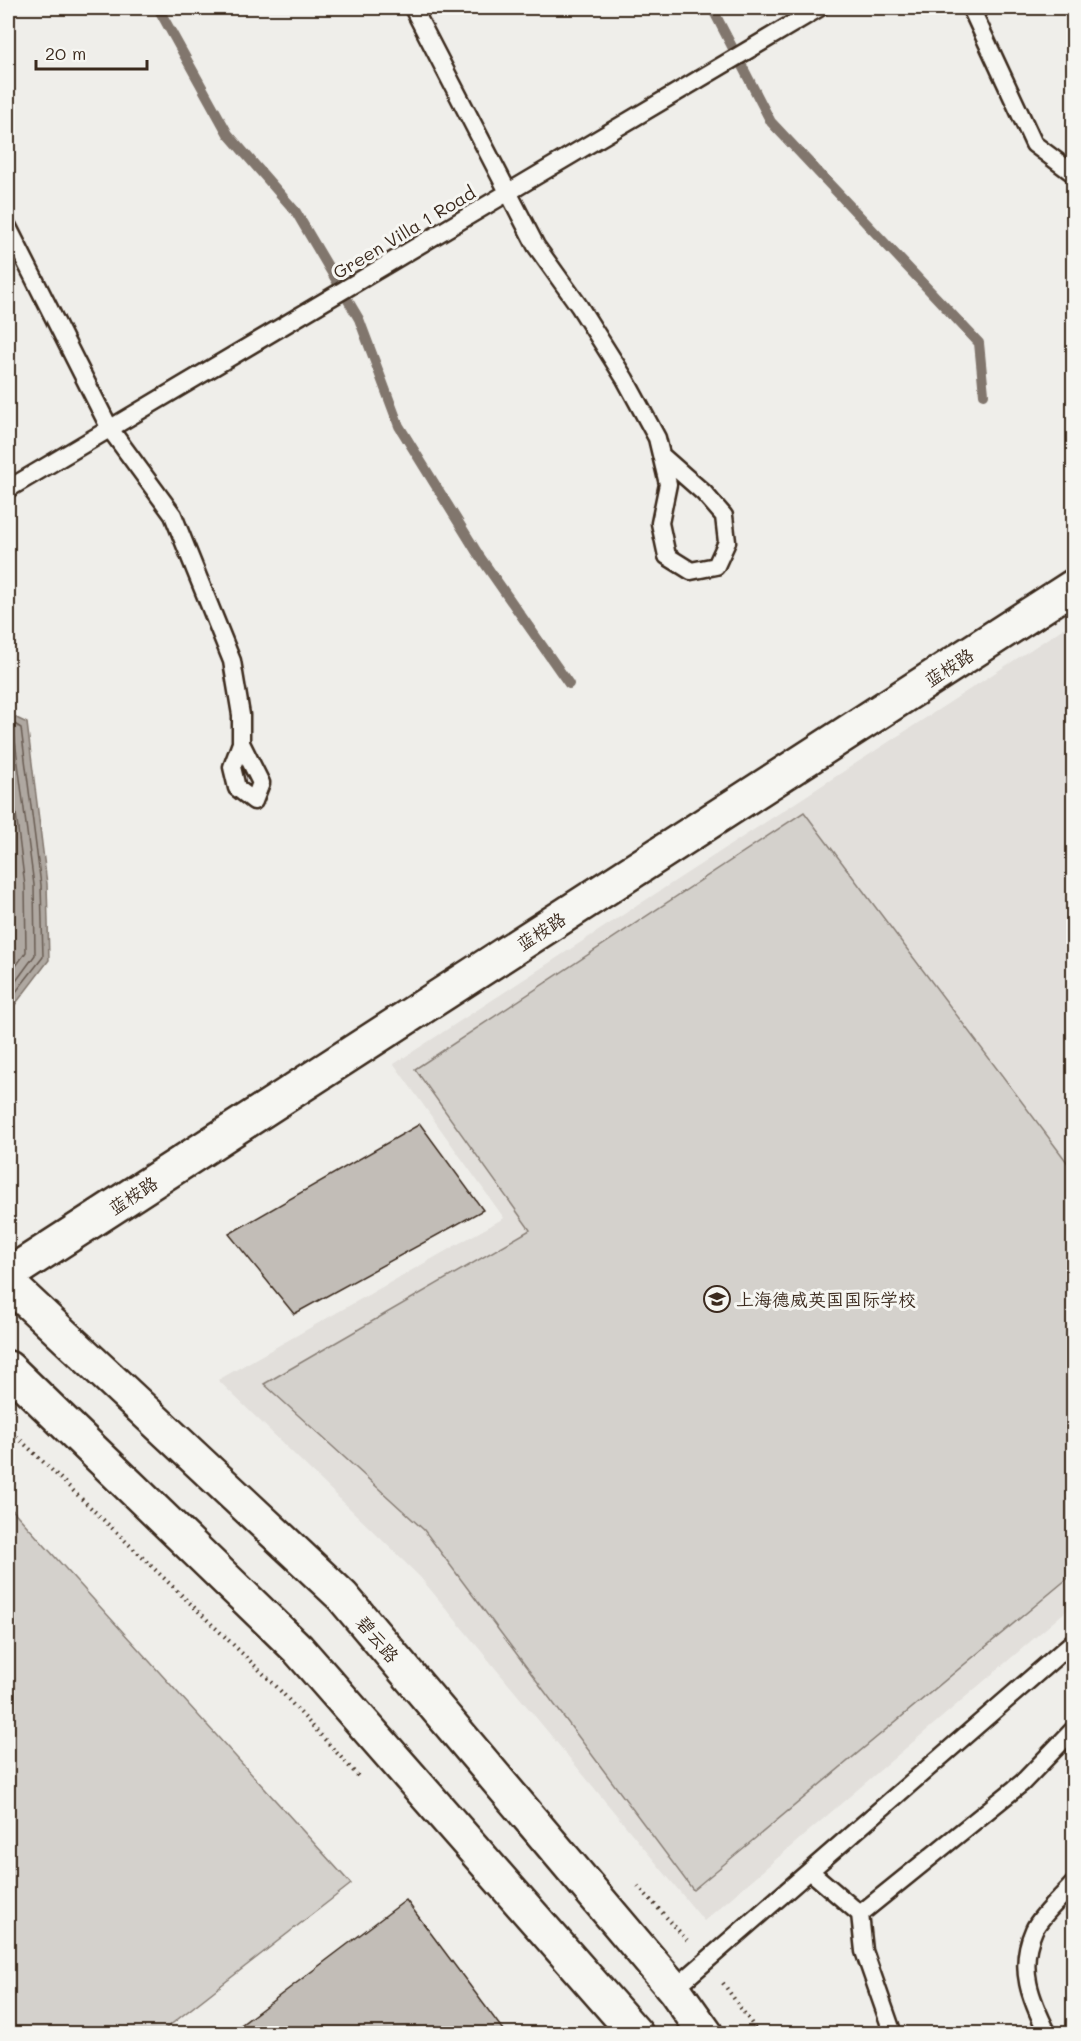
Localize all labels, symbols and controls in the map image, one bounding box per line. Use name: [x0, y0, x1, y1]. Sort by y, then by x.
scale bar: [36, 33, 147, 71]
text: 20 m: [45, 41, 86, 65]
street label: Green Villa 1 Road: [328, 180, 480, 284]
street label: 蓝桉路: [920, 642, 978, 692]
street label: 蓝桉路: [512, 906, 570, 956]
street label: 蓝桉路: [104, 1170, 162, 1220]
school or university icon: 上海德威英国国际学校: [702, 1284, 732, 1314]
place label: 上海德威英国国际学校: [736, 1287, 916, 1311]
street label: 碧云路: [351, 1611, 405, 1667]

